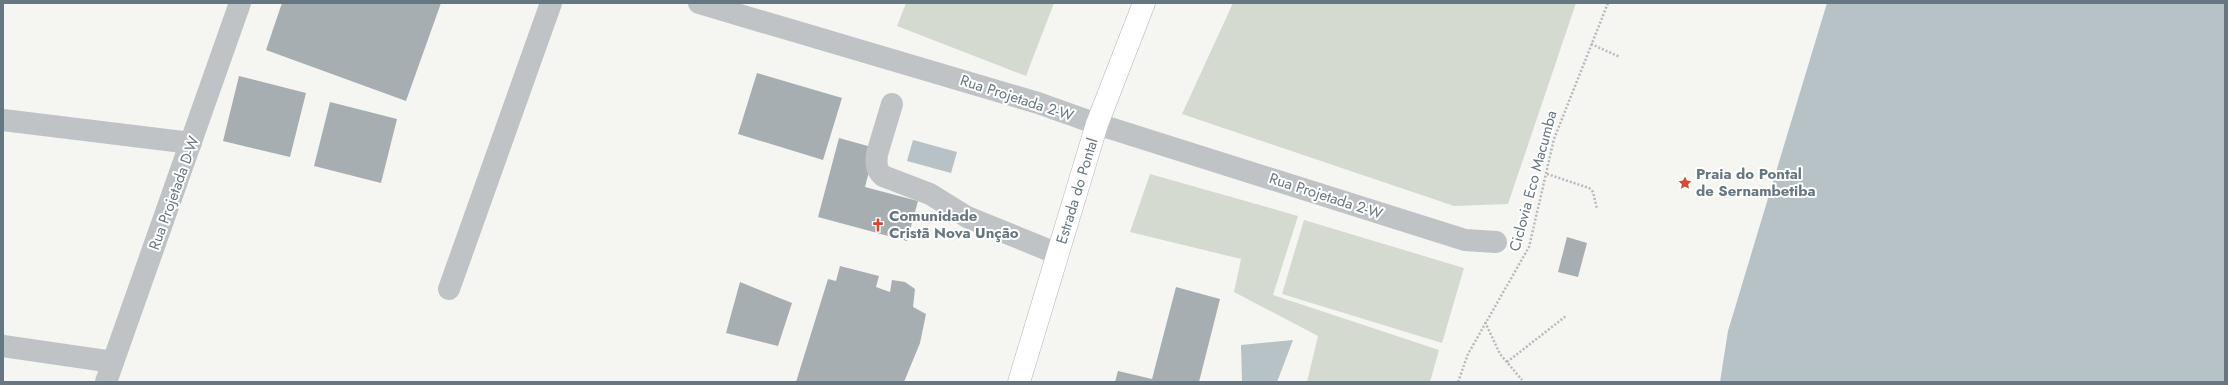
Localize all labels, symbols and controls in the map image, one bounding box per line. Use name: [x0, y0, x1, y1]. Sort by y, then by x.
street label: Rua Projetada 2-W: [957, 69, 1077, 127]
street label: Ciclovia Eco Macumba: [1504, 108, 1562, 254]
street label: Rua Projetada D-W: [143, 133, 205, 253]
street label: Estrada do Pontal: [1050, 135, 1104, 247]
place label: Praia do Pontal de Sernambetiba: [1696, 163, 1816, 202]
street label: Rua Projetada 2-W: [1266, 167, 1386, 225]
place icon: Praia do Pontal de Sernambetiba: [1677, 175, 1693, 191]
place label: Comunidade Cristã Nova Unção: [889, 205, 1019, 244]
church icon: Comunidade Cristã Nova Unção: [870, 217, 886, 233]

